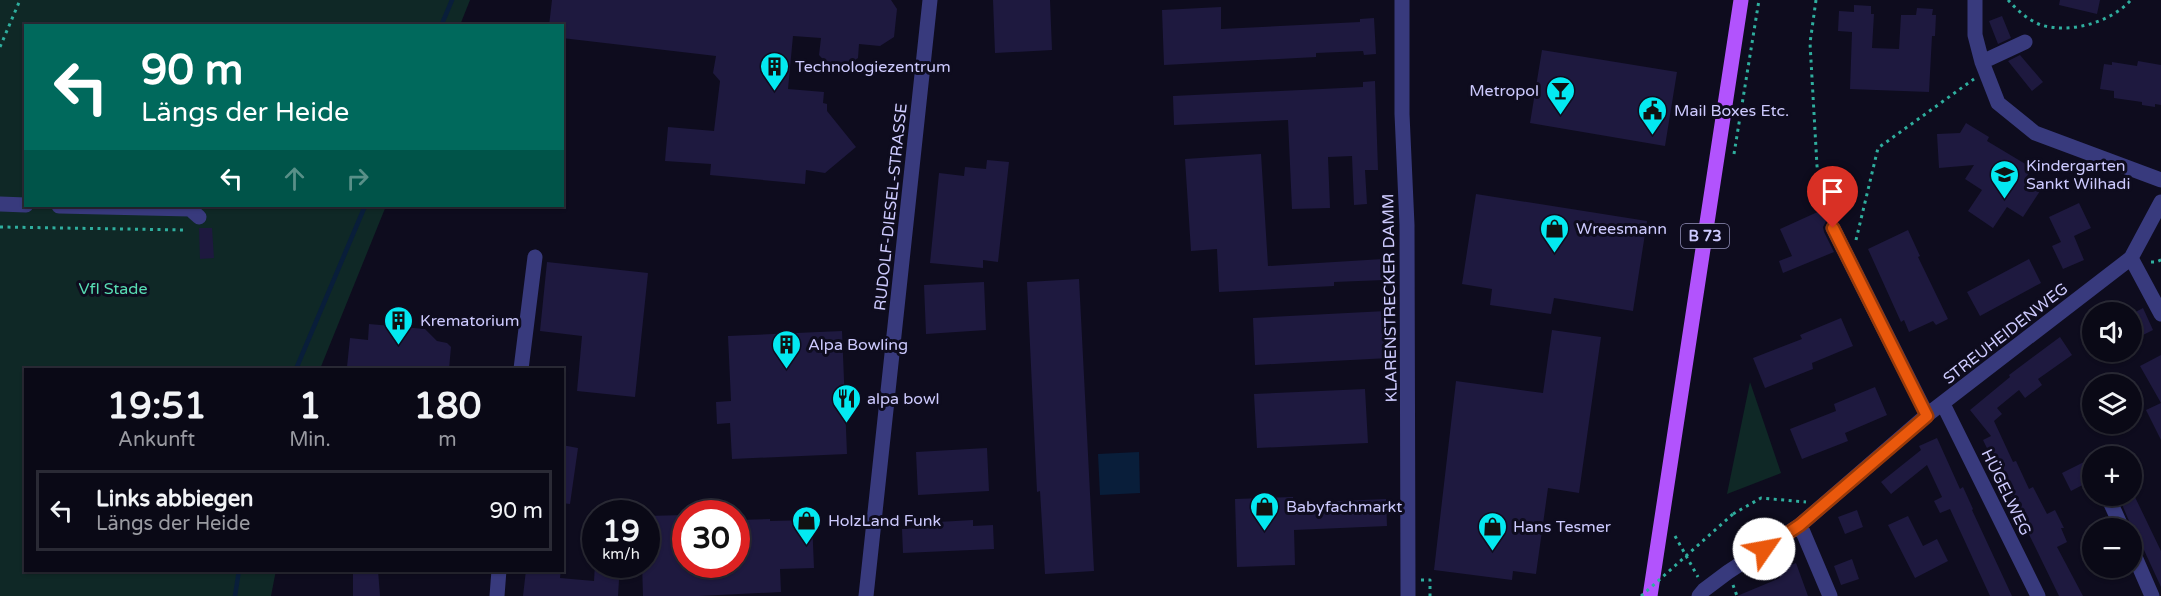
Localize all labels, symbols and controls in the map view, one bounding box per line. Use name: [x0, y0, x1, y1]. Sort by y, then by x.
text: 90 m: [141, 45, 243, 96]
icon: left: [42, 48, 120, 126]
building icon: Technologiezentrum: [758, 50, 790, 92]
place label: Technologiezentrum: [795, 57, 951, 77]
bar icon: Metropol: [1544, 74, 1576, 116]
place label: Metropol: [1469, 81, 1539, 101]
public building icon: Mail Boxes Etc.: [1637, 94, 1669, 136]
text: Längs der Heide: [141, 96, 349, 129]
place label: Mail Boxes Etc.: [1674, 101, 1789, 121]
street label: RUDOLF-DIESEL-STRASSE: [870, 102, 912, 312]
place label: Kindergarten Sankt Wilhadi: [2026, 156, 2130, 194]
school or university icon: Kindergarten Sankt Wilhadi: [1989, 158, 2021, 200]
icon: left: [215, 162, 248, 195]
icon: ahead: [278, 162, 311, 195]
icon: right: [341, 162, 374, 195]
pin: [1807, 166, 1858, 228]
icon: arrive: [1816, 175, 1849, 208]
street label: KLARENSTRECKER DAMM: [1378, 193, 1402, 403]
shop icon: Wreesmann: [1539, 212, 1571, 254]
place label: Wreesmann: [1576, 219, 1667, 239]
road number: B 73: [1681, 224, 1729, 248]
park label: Vfl Stade: [78, 279, 148, 299]
street label: STREUHEIDENWEG: [1939, 279, 2072, 389]
map controls: [2082, 302, 2142, 578]
button: sound: [2082, 302, 2142, 362]
building icon: Krematorium: [383, 304, 415, 346]
place label: Krematorium: [420, 311, 519, 331]
building icon: Alpa Bowling: [771, 328, 803, 370]
place label: Alpa Bowling: [808, 335, 908, 355]
button: layers: [2082, 374, 2142, 434]
restaurant icon: alpa bowl: [830, 382, 862, 424]
text: 19:51: [107, 385, 207, 428]
text: 1: [299, 385, 321, 428]
text: 180: [413, 385, 481, 428]
place label: alpa bowl: [867, 389, 940, 409]
text: Ankunft: [118, 428, 195, 452]
text: Min.: [289, 428, 331, 452]
text: m: [438, 428, 457, 452]
street label: HÜGELWEG: [1977, 446, 2036, 539]
button: +: [2082, 446, 2142, 506]
text: Links abbiegen: [96, 486, 254, 512]
shop icon: Babyfachmarkt: [1249, 490, 1281, 532]
icon: left: [45, 494, 78, 527]
place label: Babyfachmarkt: [1286, 497, 1402, 517]
text: 90 m: [489, 498, 543, 524]
speed limit sign: 30: [672, 500, 750, 578]
shop icon: HolzLand Funk: [791, 504, 823, 546]
shop icon: Hans Tesmer: [1476, 510, 1508, 552]
place label: HolzLand Funk: [828, 511, 941, 531]
text: Längs der Heide: [96, 512, 250, 536]
text: 19: [602, 513, 640, 550]
place label: Hans Tesmer: [1513, 517, 1612, 537]
position arrow: [1732, 517, 1796, 581]
button: −: [2082, 518, 2142, 578]
text: km/h: [602, 545, 640, 563]

